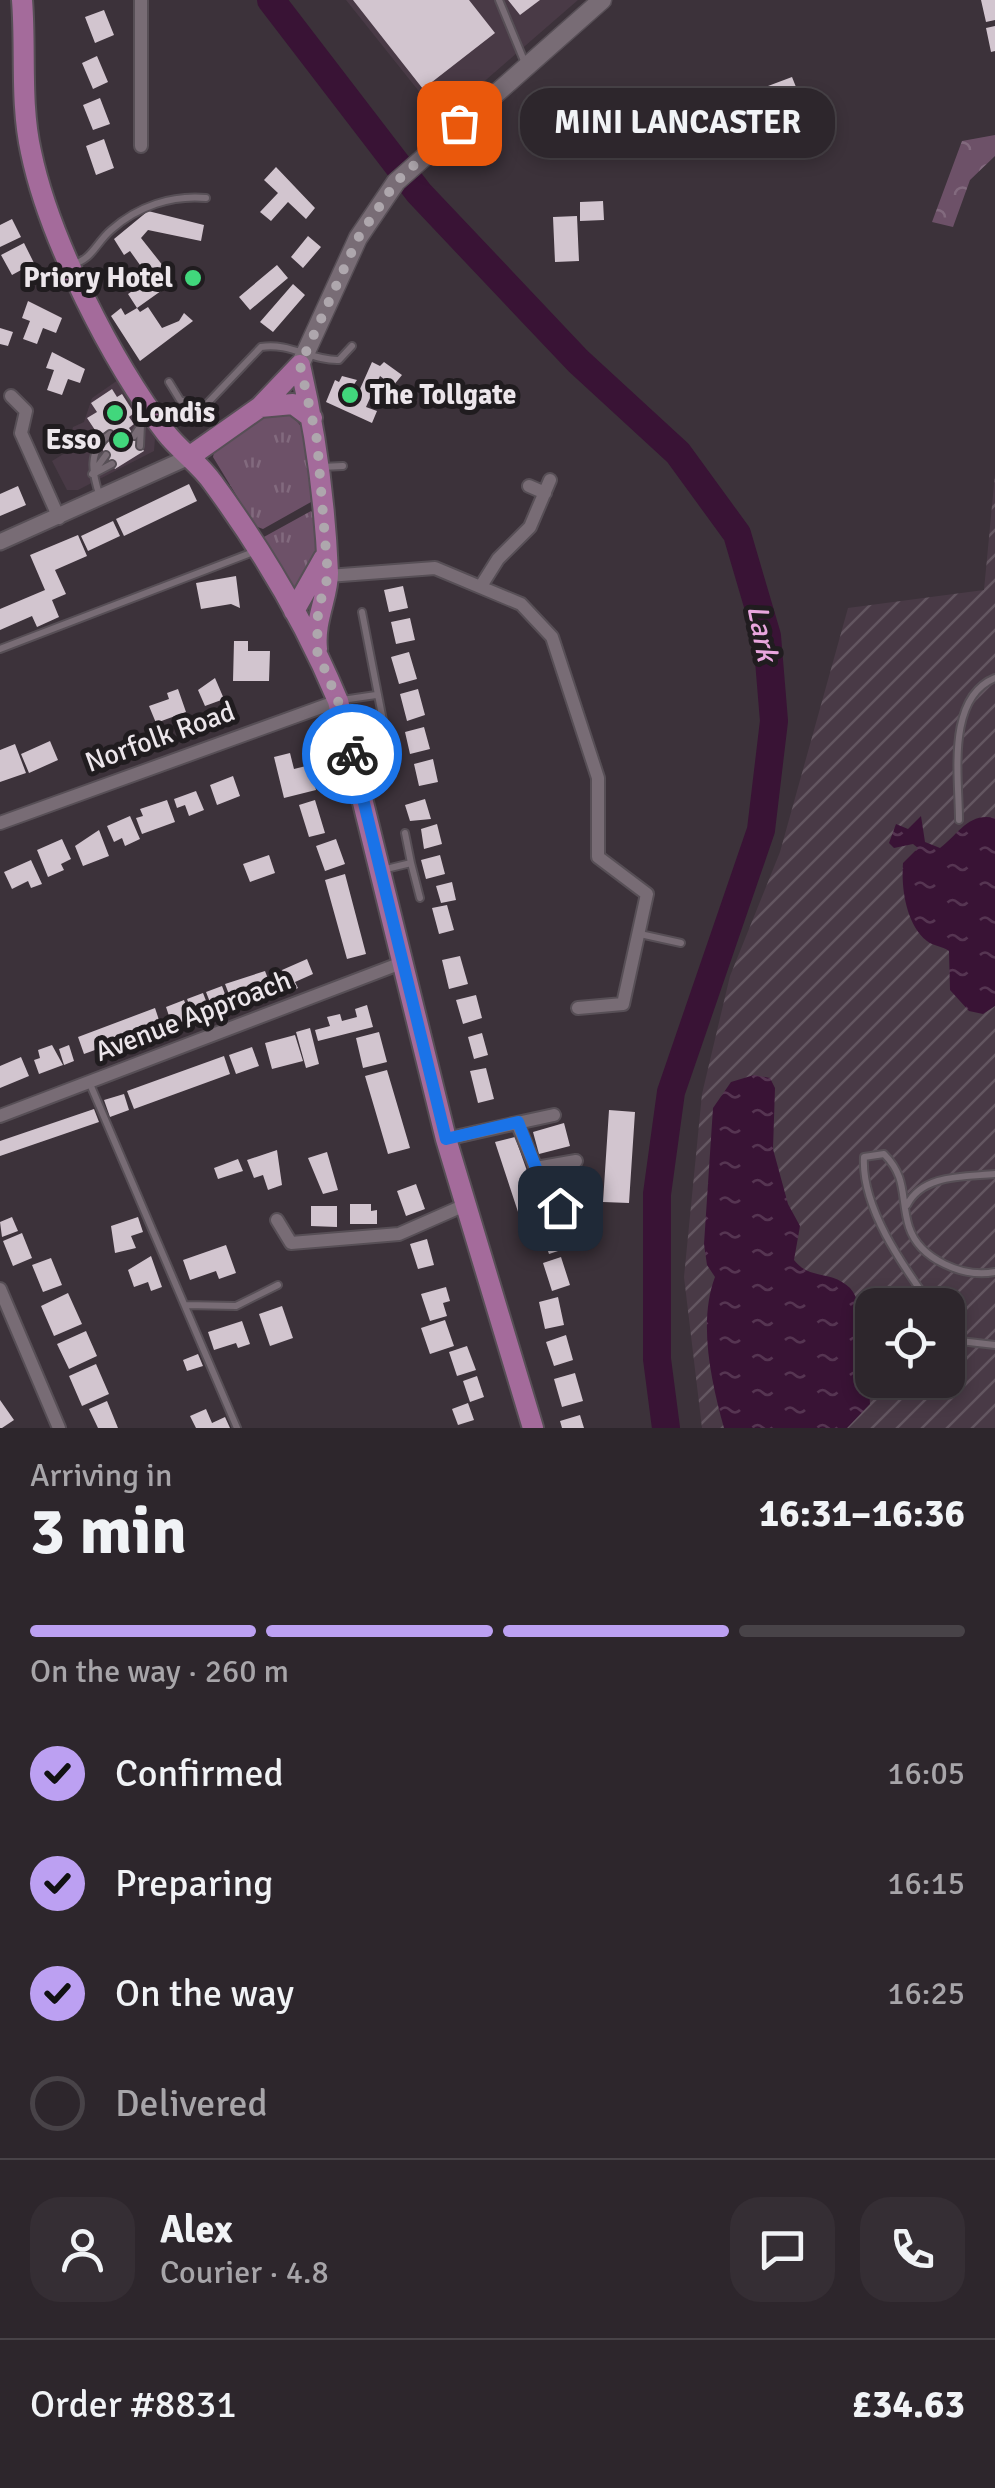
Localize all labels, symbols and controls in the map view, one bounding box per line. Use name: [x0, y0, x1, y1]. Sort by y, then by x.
pin: [417, 81, 502, 166]
callout: MINI LANCASTER: [519, 88, 834, 158]
icon: bag: [432, 96, 487, 151]
text: MINI LANCASTER: [554, 103, 801, 142]
place label: Priory Hotel: [23, 261, 173, 295]
marker: Priory Hotel: [182, 267, 204, 289]
place label: The Tollgate: [370, 378, 516, 412]
marker: The Tollgate: [339, 384, 361, 406]
place label: Londis: [135, 396, 215, 430]
marker: Londis: [104, 402, 126, 424]
place label: Esso: [46, 423, 101, 457]
marker: Esso: [110, 429, 132, 451]
water label: Lark: [738, 602, 786, 667]
street label: Norfolk Road: [81, 694, 239, 780]
courier: [302, 704, 402, 804]
icon: bike: [325, 727, 380, 782]
street label: Avenue Approach: [90, 963, 296, 1069]
pin: [518, 1166, 603, 1251]
icon: home: [533, 1181, 588, 1236]
map controls: [855, 1288, 965, 1398]
button: locate: [855, 1288, 965, 1398]
text: Arriving in: [30, 1456, 172, 1495]
text: 16:31–16:36: [759, 1490, 965, 1537]
text: 3 min: [30, 1492, 187, 1572]
text: On the way · 260 m: [30, 1652, 289, 1691]
icon: check: [30, 1746, 85, 1801]
text: Confirmed: [115, 1750, 284, 1797]
text: 16:05: [887, 1754, 965, 1793]
icon: check: [30, 1856, 85, 1911]
text: Preparing: [115, 1860, 273, 1907]
text: 16:15: [887, 1864, 965, 1903]
icon: check: [30, 1966, 85, 2021]
text: On the way: [115, 1970, 294, 2017]
text: 16:25: [887, 1974, 965, 2013]
text: Delivered: [115, 2080, 268, 2127]
button: person: [30, 2197, 135, 2302]
button: chat: [730, 2197, 835, 2302]
button: phone: [860, 2197, 965, 2302]
text: Alex: [160, 2206, 233, 2253]
text: Courier · 4.8: [160, 2253, 329, 2292]
text: Order #8831: [30, 2381, 237, 2428]
text: £34.63: [852, 2381, 965, 2428]

